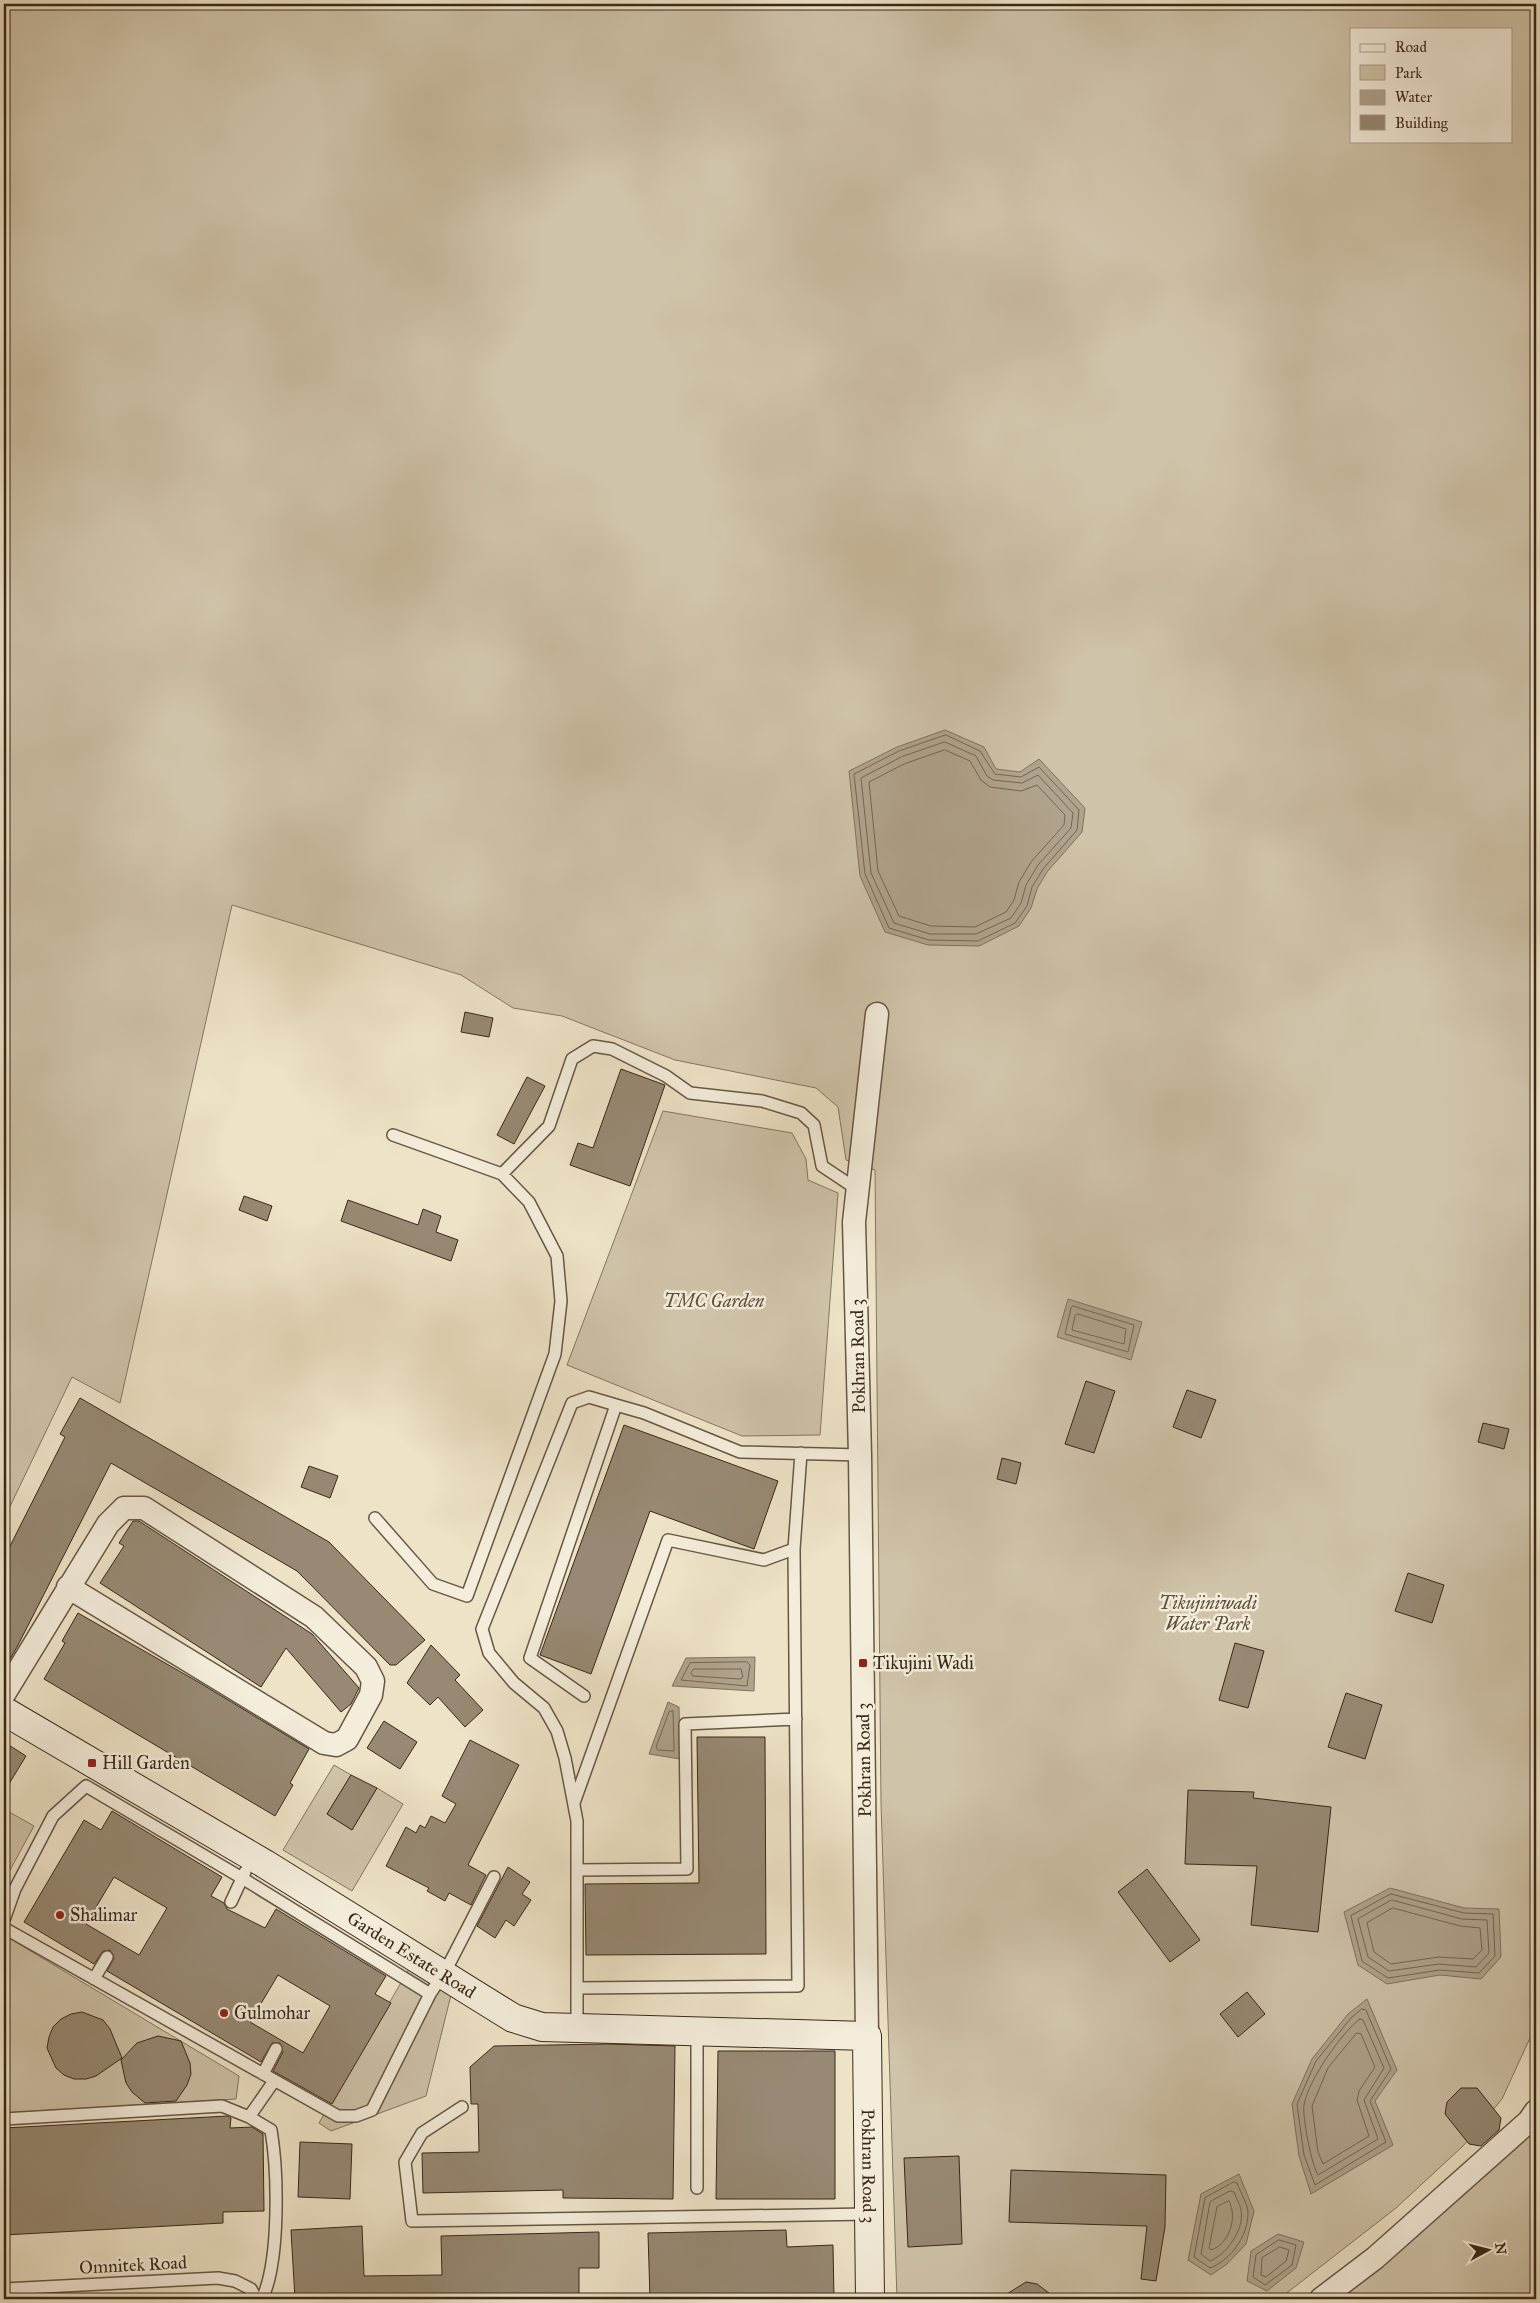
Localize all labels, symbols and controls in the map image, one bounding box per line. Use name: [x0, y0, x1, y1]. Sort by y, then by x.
legend: [1350, 28, 1512, 142]
text: Road: [1395, 38, 1427, 56]
text: Park: [1395, 64, 1422, 82]
text: Water: [1395, 88, 1432, 106]
text: Building: [1395, 114, 1449, 132]
park label: TMC Garden: [664, 1290, 765, 1312]
street label: Pokhran Road 3: [846, 1298, 870, 1414]
park label: Tikujiniwadi Water Park: [1159, 1592, 1257, 1635]
place label: Tikujini Wadi: [873, 1652, 974, 1674]
marker: Tikujini Wadi: [857, 1657, 869, 1669]
street label: Pokhran Road 3: [852, 1702, 876, 1818]
place label: Hill Garden: [102, 1752, 190, 1774]
marker: Hill Garden: [86, 1757, 98, 1769]
place label: Shalimar: [70, 1904, 138, 1926]
street label: Garden Estate Road: [343, 1907, 480, 2003]
marker: Shalimar: [54, 1909, 66, 1921]
place label: Gulmohar: [234, 2002, 310, 2024]
marker: Gulmohar: [218, 2007, 230, 2019]
street label: Pokhran Road 3: [857, 2108, 880, 2224]
north arrow: [1462, 2226, 1512, 2276]
text: N: [1491, 2242, 1510, 2256]
street label: Omnitek Road: [79, 2251, 187, 2279]

